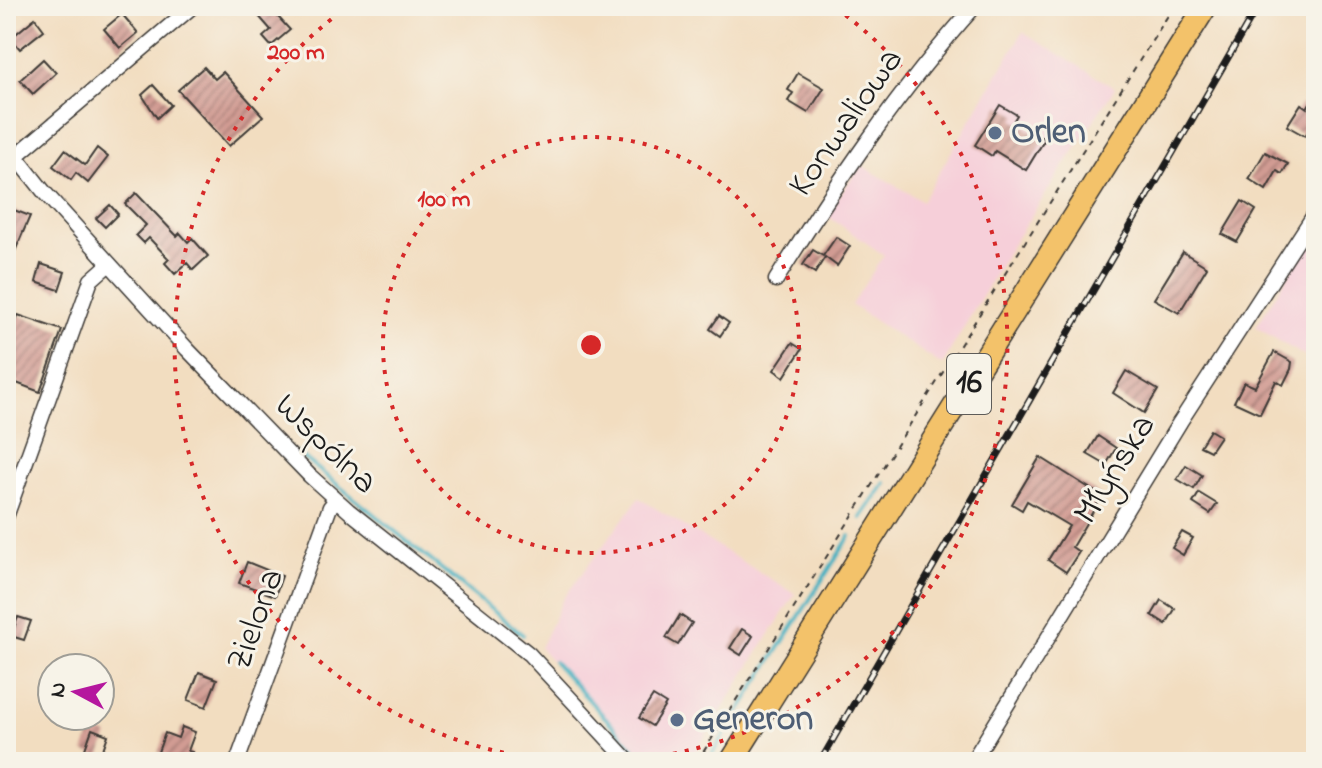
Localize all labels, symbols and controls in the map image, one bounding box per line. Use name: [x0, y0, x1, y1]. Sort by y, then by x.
text: 200 m: [266, 36, 325, 71]
street label: Konwaliowa: [776, 38, 918, 208]
place label: Orlen: [1011, 107, 1086, 160]
marker: Orlen: [986, 124, 1004, 142]
text: 100 m: [418, 183, 471, 218]
centre of rings: [577, 331, 605, 359]
road number: 16: [947, 354, 991, 414]
street label: Wspólna: [261, 382, 389, 508]
street label: Młyńska: [1061, 405, 1171, 535]
street label: Zielona: [214, 562, 300, 678]
north arrow: [36, 652, 116, 732]
text: N: [42, 681, 76, 699]
place label: Generon: [693, 694, 813, 747]
marker: Generon: [668, 711, 686, 729]

